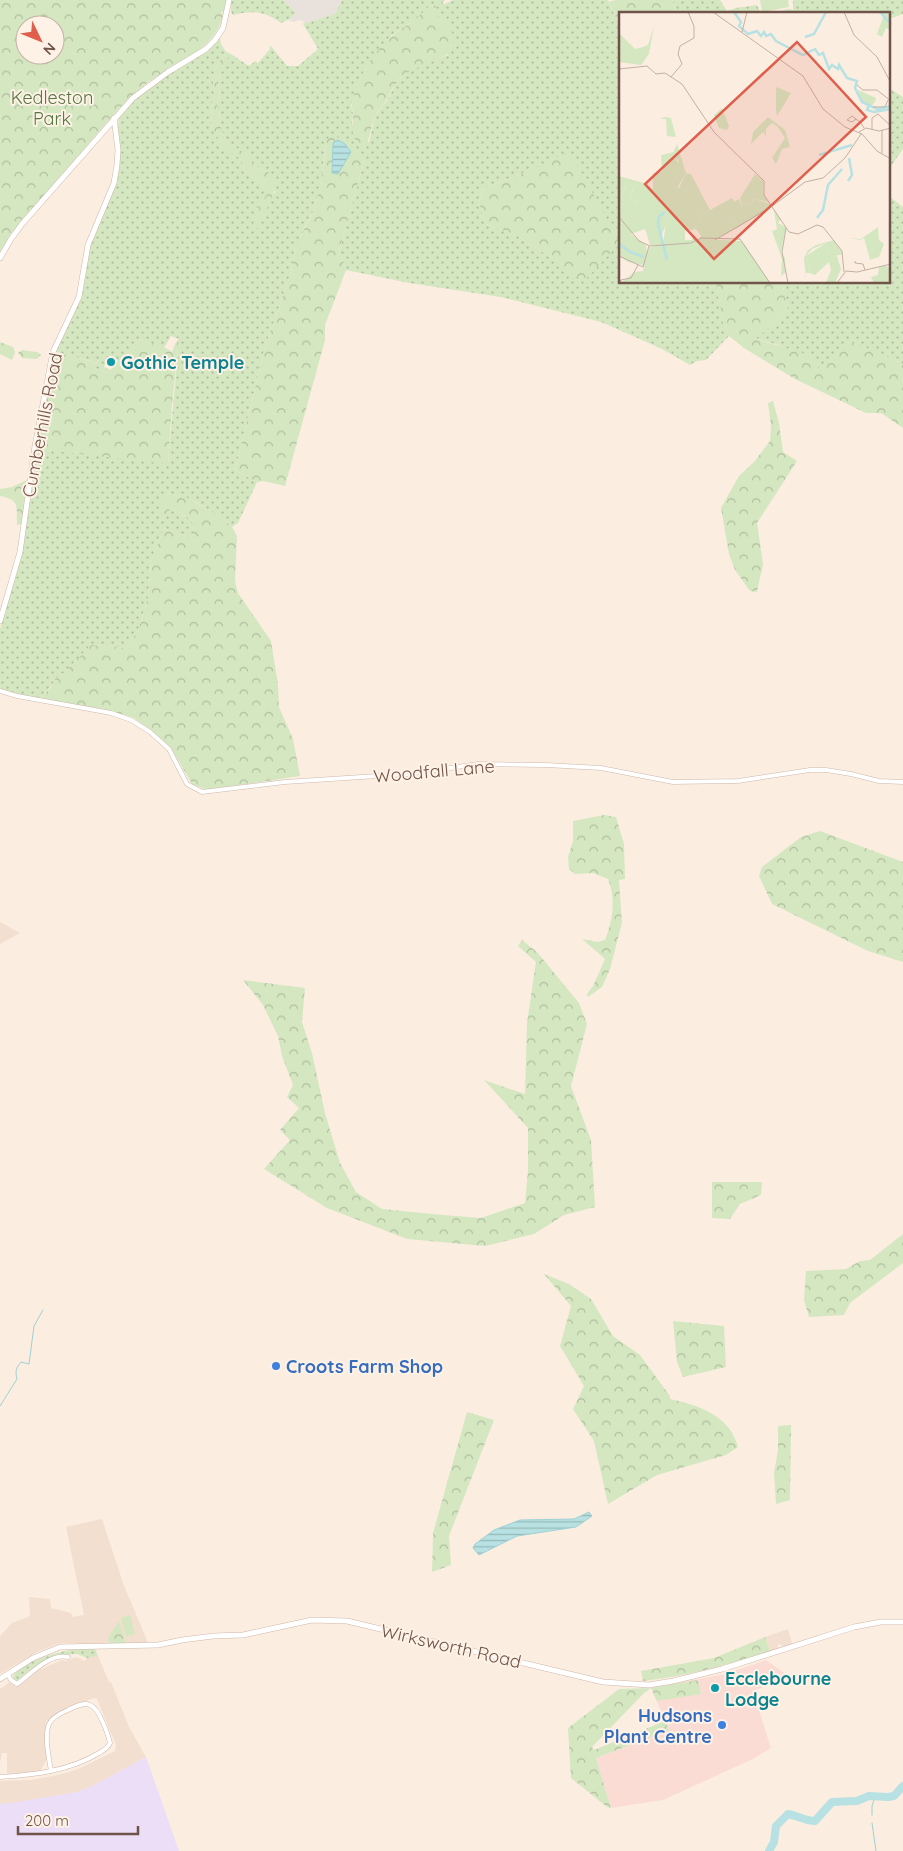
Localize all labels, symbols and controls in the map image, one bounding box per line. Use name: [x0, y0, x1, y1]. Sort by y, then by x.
inset map: [619, 12, 890, 284]
north arrow: [15, 15, 65, 65]
text: N: [39, 39, 60, 59]
park label: Kedleston Park: [11, 86, 93, 130]
street label: Cumberhills Road: [17, 351, 67, 499]
place label: Gothic Temple: [121, 351, 244, 374]
marker: Gothic Temple: [105, 356, 117, 368]
street label: Woodfall Lane: [373, 754, 495, 788]
place label: Croots Farm Shop: [286, 1355, 443, 1378]
marker: Croots Farm Shop: [270, 1360, 282, 1372]
street label: Wirksworth Road: [379, 1619, 523, 1673]
place label: Ecclebourne Lodge: [725, 1667, 832, 1711]
marker: Ecclebourne Lodge: [709, 1682, 721, 1694]
place label: Hudsons Plant Centre: [604, 1704, 712, 1748]
marker: Hudsons Plant Centre: [716, 1719, 728, 1731]
scale bar: [18, 1804, 138, 1836]
text: 200 m: [25, 1811, 69, 1830]

